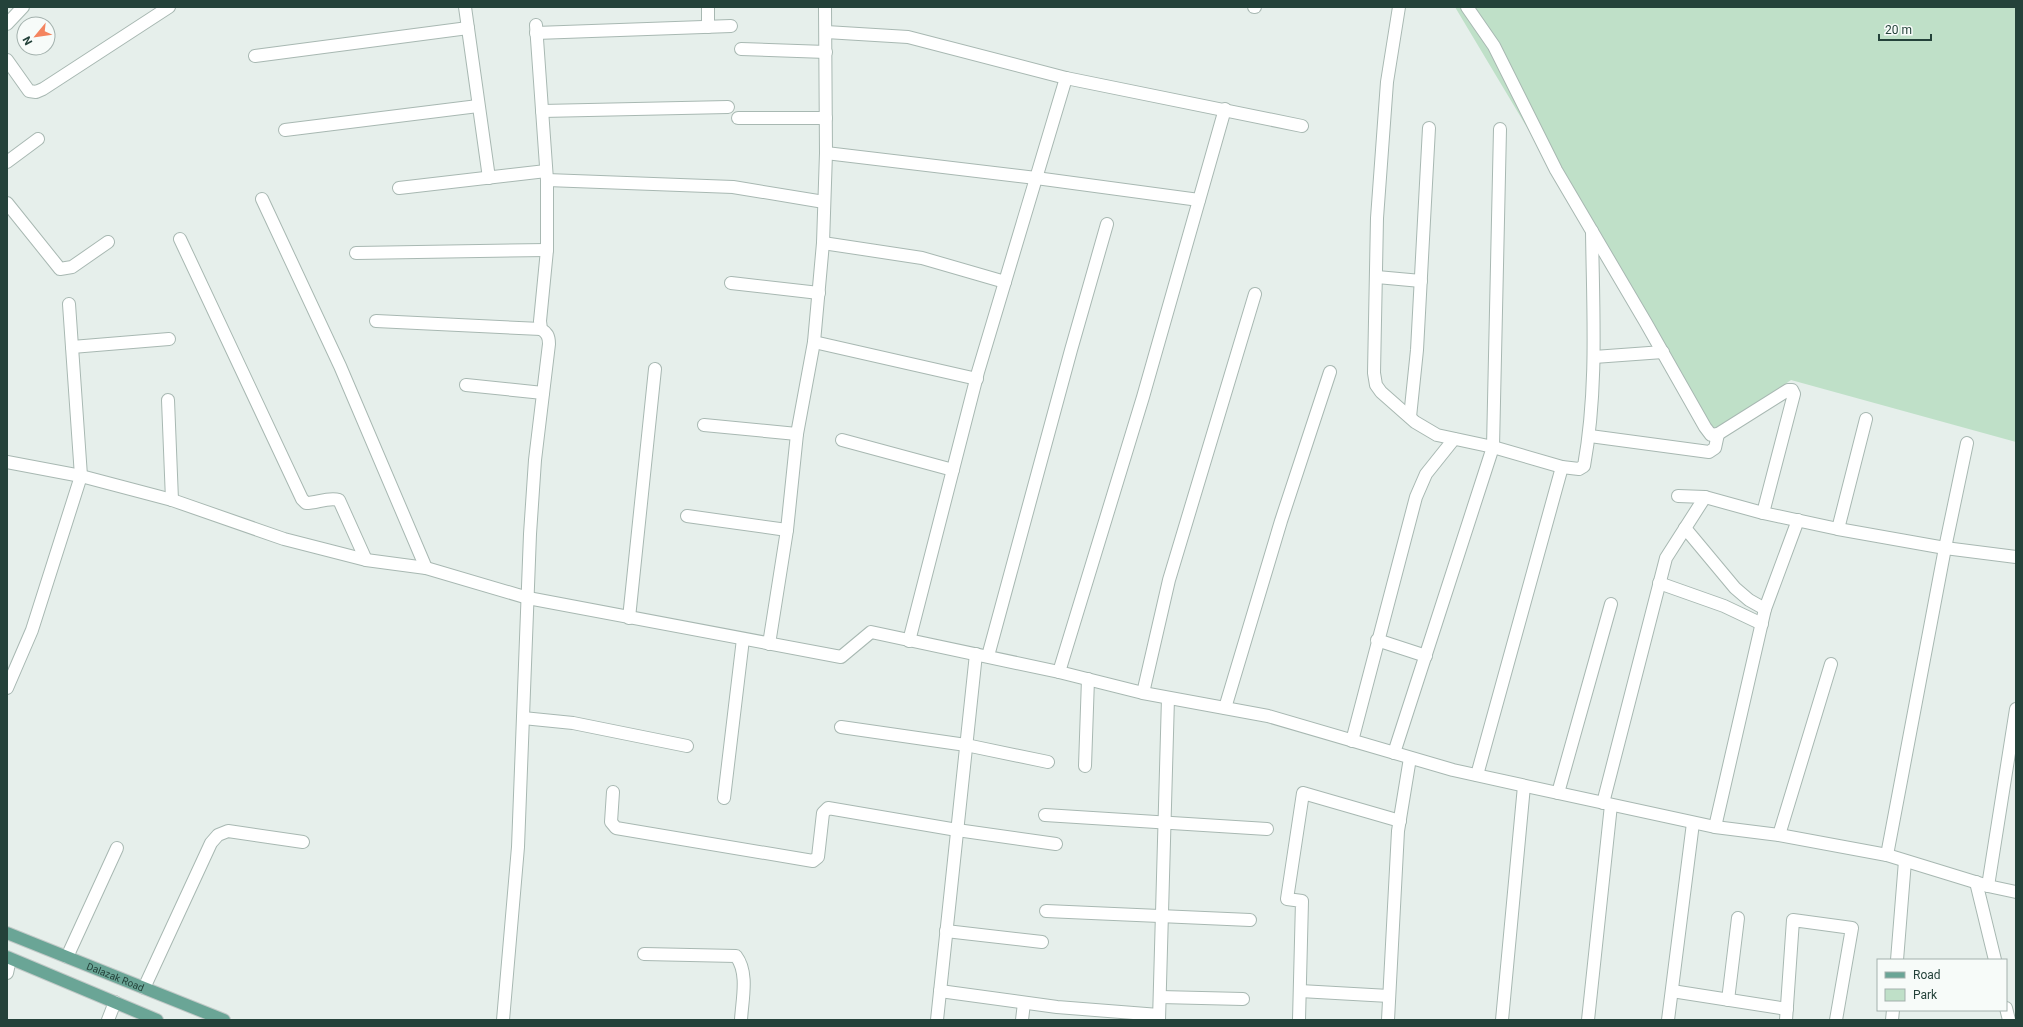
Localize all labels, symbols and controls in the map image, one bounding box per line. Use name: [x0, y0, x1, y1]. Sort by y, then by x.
north arrow: [16, 16, 56, 56]
scale bar: [1879, 16, 1931, 42]
text: 20 m: [1885, 23, 1912, 37]
text: N: [20, 34, 35, 47]
legend: [1877, 959, 2007, 1011]
street label: Dalazak Road: [85, 961, 146, 993]
text: Road: [1913, 968, 1941, 982]
text: Park: [1913, 988, 1938, 1002]

